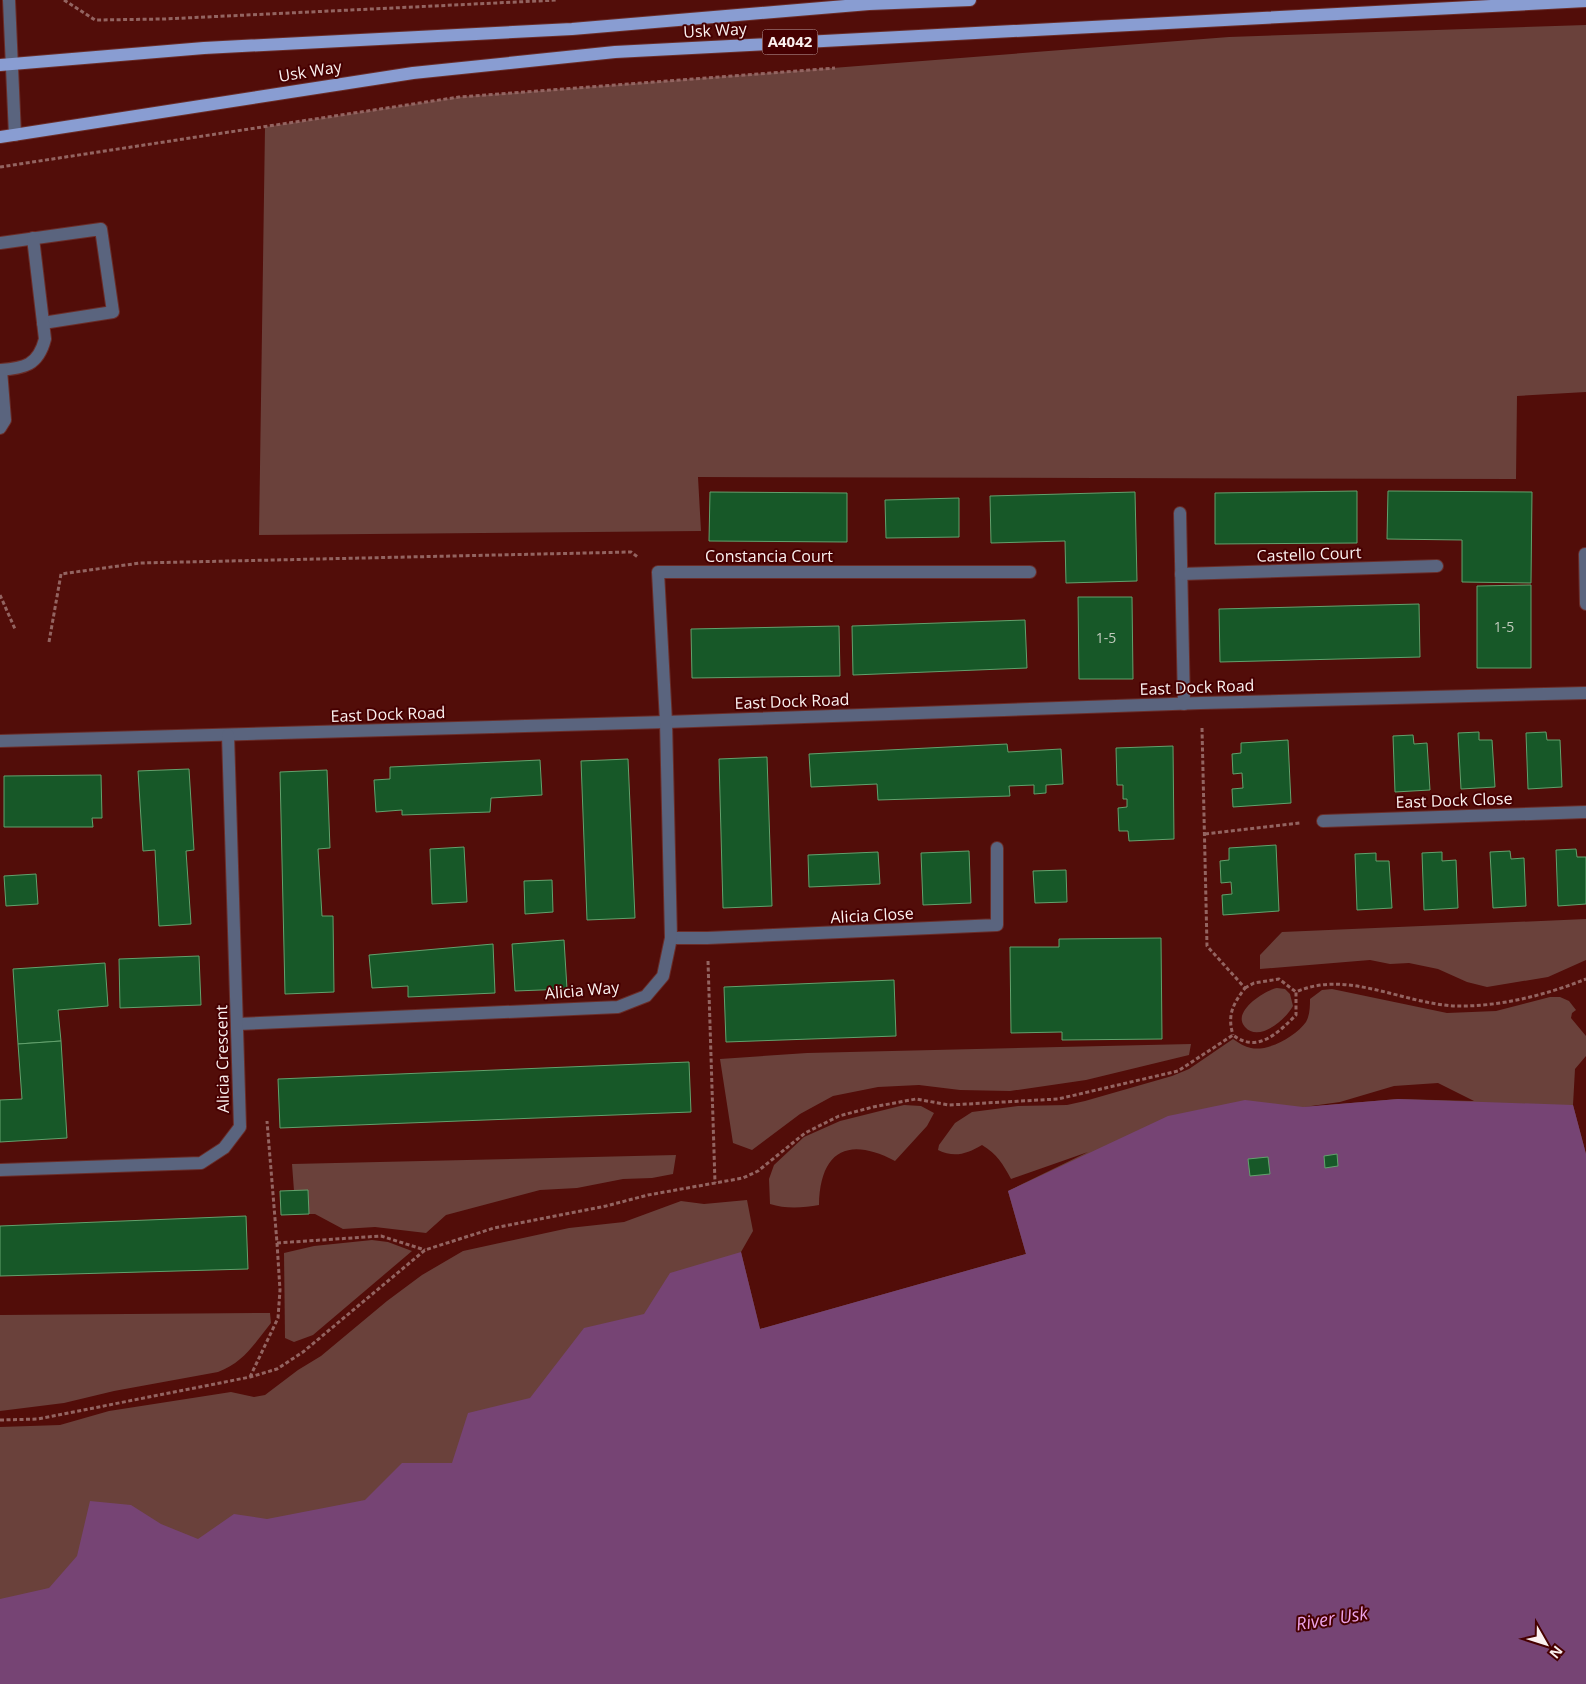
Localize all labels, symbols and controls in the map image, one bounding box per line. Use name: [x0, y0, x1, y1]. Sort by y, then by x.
street label: Usk Way: [683, 17, 748, 43]
road number: A4042: [762, 30, 818, 54]
street label: Usk Way: [277, 55, 344, 87]
street label: Castello Court: [1256, 541, 1362, 567]
street label: Constancia Court: [705, 545, 833, 567]
house number: 1-5: [1494, 617, 1514, 636]
house number: 1-5: [1096, 628, 1116, 647]
street label: East Dock Road: [1139, 674, 1255, 700]
street label: East Dock Road: [734, 688, 850, 714]
street label: East Dock Road: [330, 701, 446, 727]
street label: East Dock Close: [1395, 787, 1513, 813]
street label: Alicia Close: [830, 902, 914, 928]
street label: Alicia Way: [544, 976, 621, 1004]
street label: Alicia Crescent: [210, 1004, 234, 1113]
water label: River Usk: [1294, 1600, 1371, 1636]
north arrow: [1521, 1619, 1571, 1669]
text: N: [1546, 1642, 1567, 1663]

